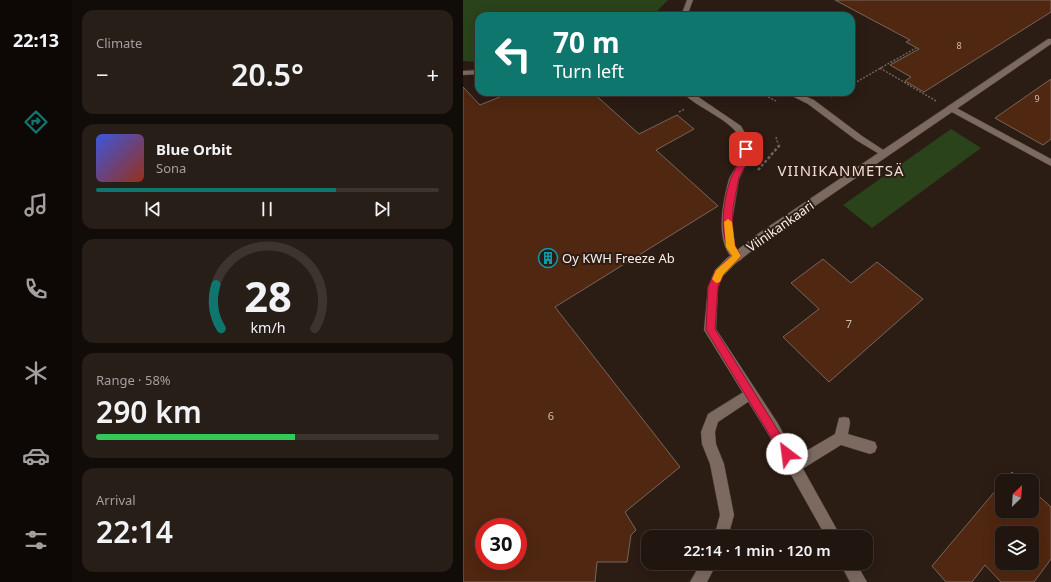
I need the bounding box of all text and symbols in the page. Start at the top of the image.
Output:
text: 70 m [553,23,620,61]
text: 22:13 [13,28,59,52]
icon: left [487,28,539,80]
text: Climate [96,34,142,52]
house number: 8 [956,39,962,52]
text: 20.5° [231,54,304,95]
text: − [96,59,109,89]
text: + [426,59,439,89]
text: Turn left [553,59,624,83]
house number: 9 [1034,92,1040,105]
icon: directions [22,108,50,136]
pin [729,132,763,166]
icon: arrive [735,138,757,160]
text: Blue Orbit [156,139,232,159]
text: Sona [156,159,186,177]
district label: VIINIKANMETSÄ [777,160,905,180]
icon: music [22,191,50,219]
street label: Viinikankaari [743,196,817,256]
icon: previous [142,198,164,220]
icon: pause [256,198,278,220]
icon: next [371,198,393,220]
building icon: Oy KWH Freeze Ab [537,247,559,269]
place label: Oy KWH Freeze Ab [562,249,675,267]
text: 28 [244,268,291,324]
icon: phone [22,275,50,303]
house number: 7 [846,316,852,331]
text: km/h [250,318,285,337]
icon: climate [22,359,50,387]
text: Range · 58% [96,371,171,389]
text: 290 km [96,391,202,432]
house number: 6 [548,408,554,423]
position arrow [766,433,808,475]
icon: car [22,442,50,470]
north arrow [995,474,1039,518]
map controls [995,474,1039,570]
text: Arrival [96,491,136,509]
text: 22:14 [96,511,173,552]
speed limit sign: 30 [475,518,527,570]
icon: filters [22,526,50,554]
button: layers [995,526,1039,570]
text: 22:14 · 1 min · 120 m [683,540,831,560]

